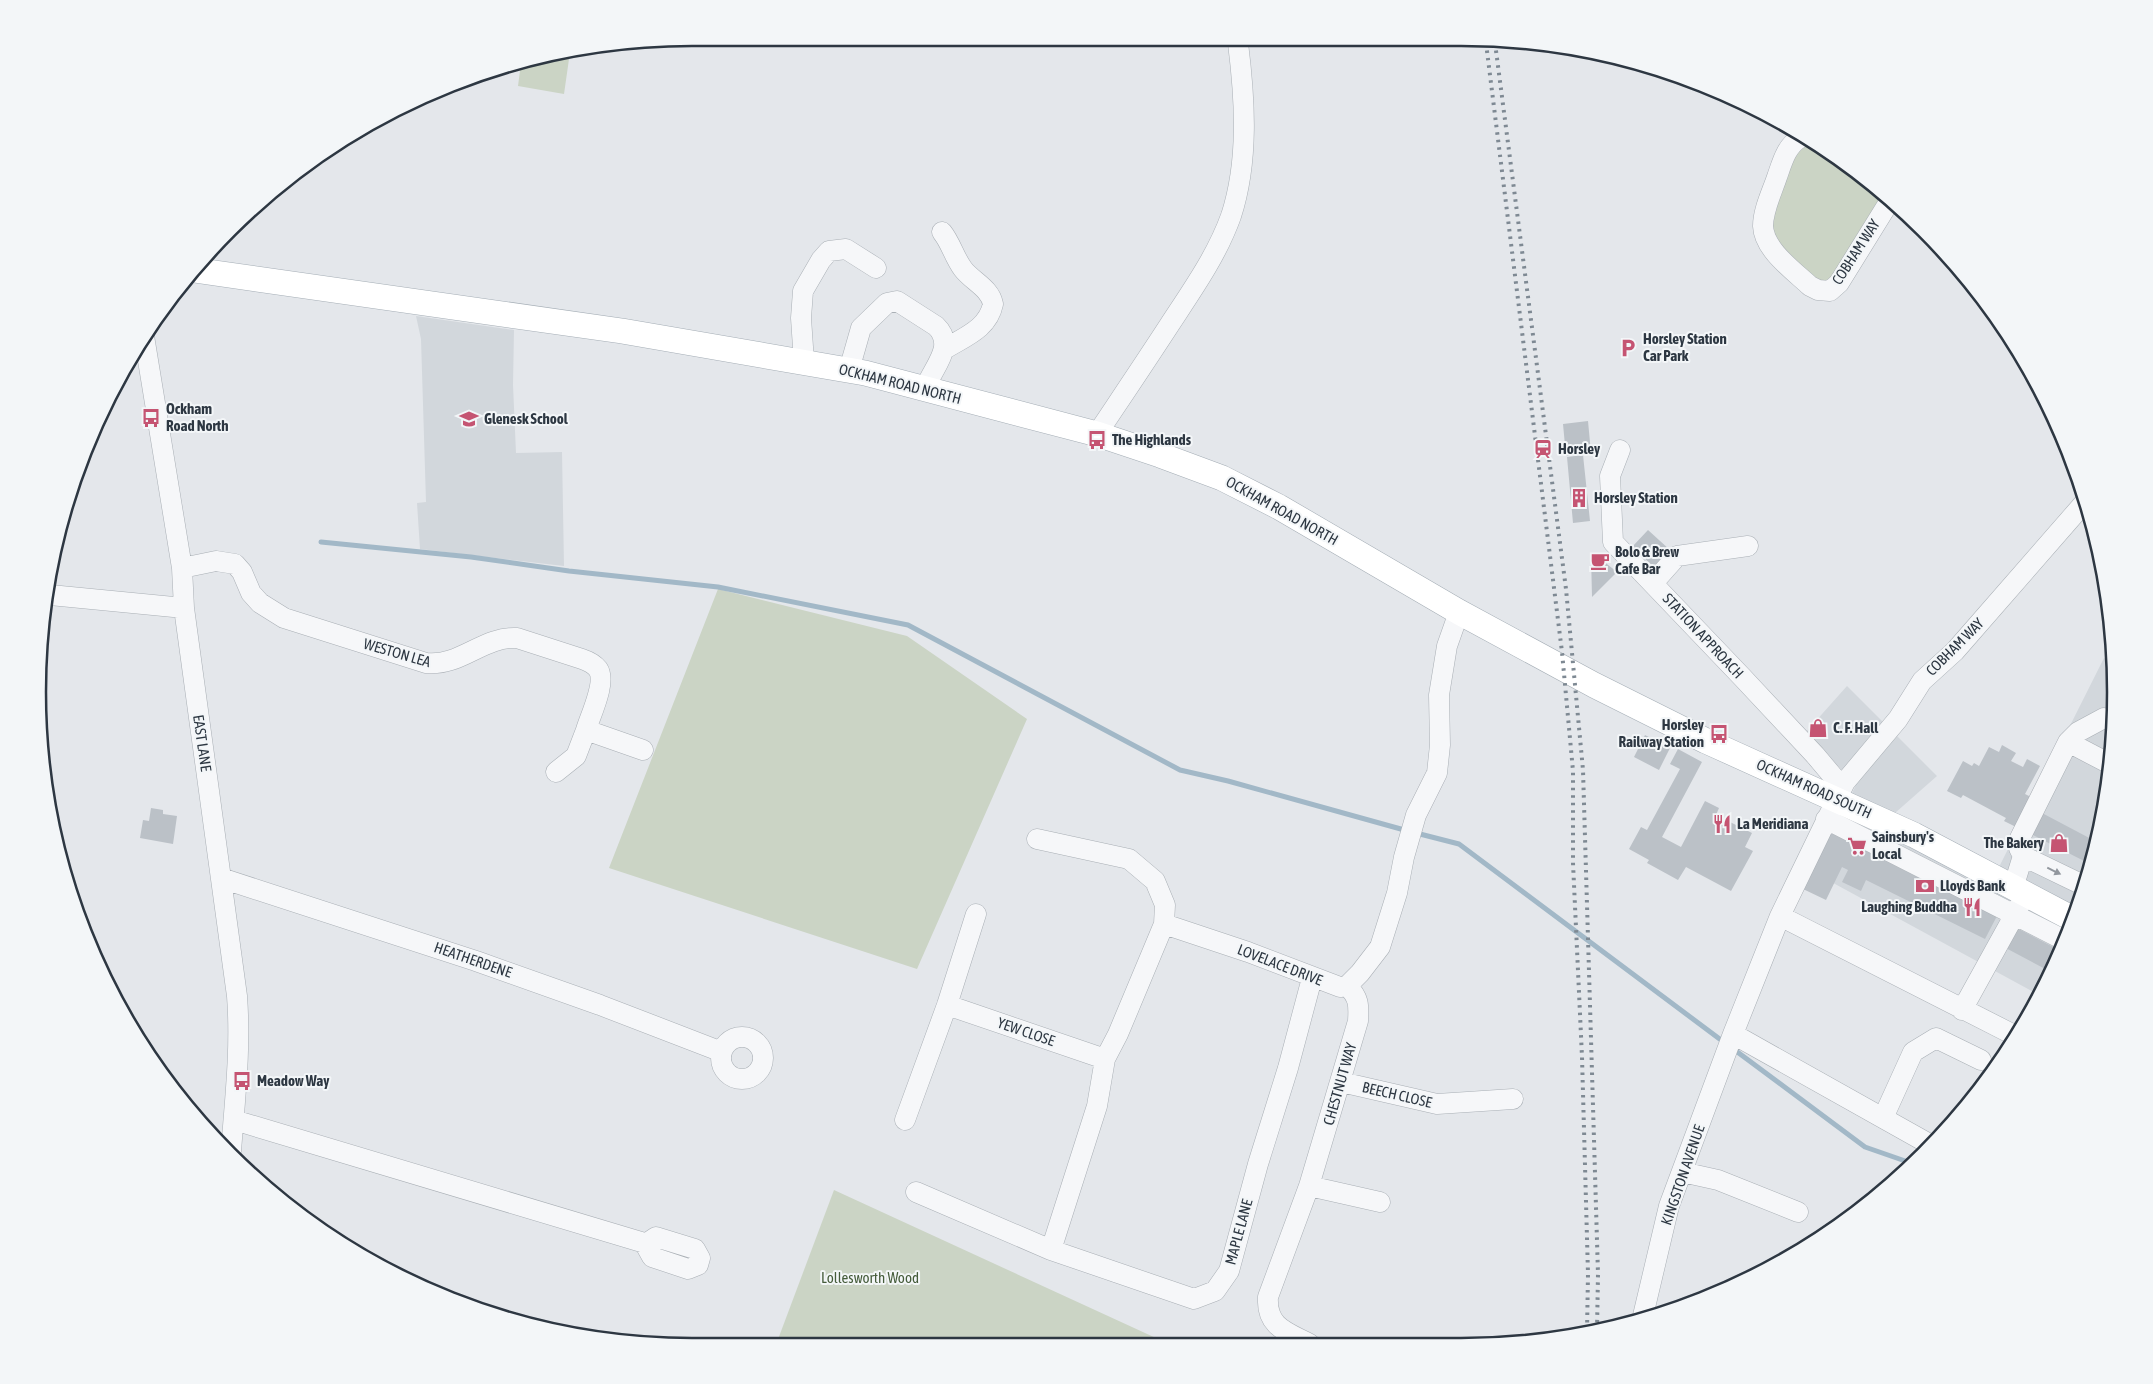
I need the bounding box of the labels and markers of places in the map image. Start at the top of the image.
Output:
place label: Horsley Station Car Park [1643,330,1727,364]
parking icon: Horsley Station Car Park [1617,337,1639,359]
place label: Ockham Road North [166,400,228,434]
bus stop icon: Ockham Road North [140,407,162,429]
school or university icon: Glenesk School [458,408,480,430]
place label: Glenesk School [484,410,569,427]
bus stop icon: The Highlands [1086,429,1108,451]
place label: The Highlands [1112,431,1192,448]
station icon: Horsley [1532,438,1554,460]
place label: Horsley [1558,440,1601,457]
building icon: Horsley Station [1568,487,1590,509]
place label: Horsley Station [1594,489,1678,506]
place label: Bolo & Brew Cafe Bar [1615,543,1679,577]
cafe icon: Bolo & Brew Cafe Bar [1589,550,1611,572]
place label: Horsley Railway Station [1619,716,1705,750]
shop icon: C. F. Hall [1807,717,1829,739]
place label: C. F. Hall [1833,719,1879,736]
bus stop icon: Horsley Railway Station [1708,723,1730,745]
restaurant icon: La Meridiana [1711,813,1733,835]
place label: La Meridiana [1737,815,1808,832]
place label: Sainsbury's Local [1872,828,1935,862]
shop icon: The Bakery [2048,832,2070,854]
place label: The Bakery [1984,834,2045,851]
supermarket icon: Sainsbury's Local [1846,835,1868,857]
bank icon: Lloyds Bank [1914,875,1936,897]
place label: Lloyds Bank [1940,877,2005,894]
restaurant icon: Laughing Buddha [1961,896,1983,918]
place label: Laughing Buddha [1861,898,1957,915]
bus stop icon: Meadow Way [231,1070,253,1092]
place label: Meadow Way [257,1072,330,1089]

